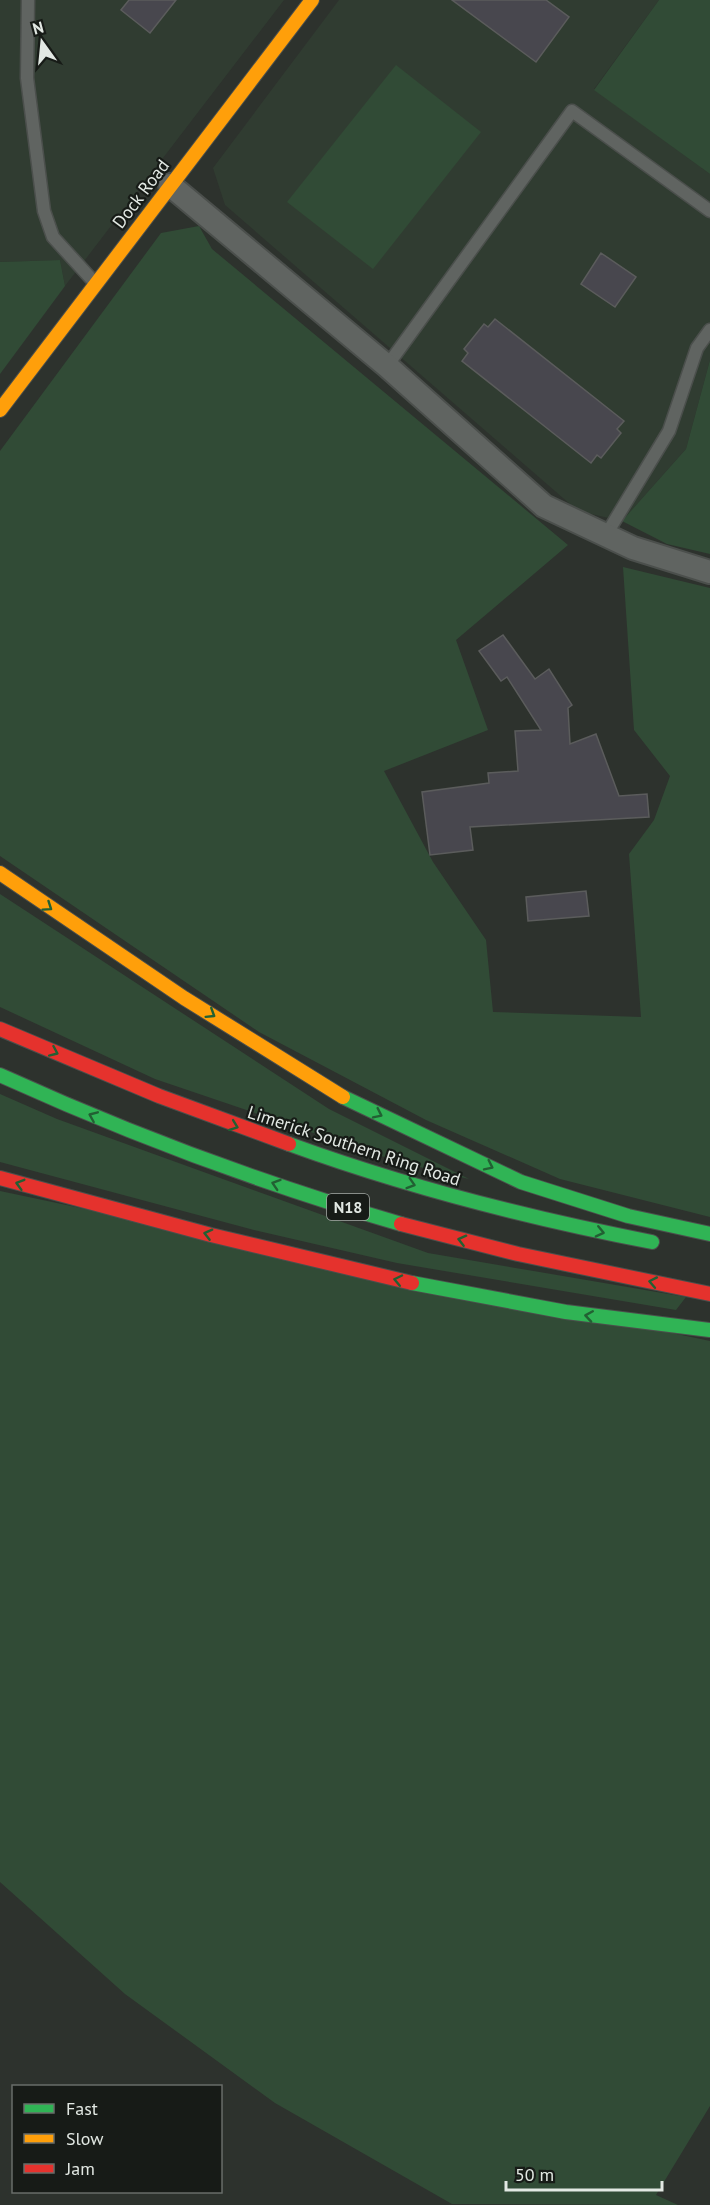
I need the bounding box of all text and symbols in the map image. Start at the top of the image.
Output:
north arrow [12,12,72,72]
text: N [30,16,46,39]
street label: Dock Road [107,155,174,233]
one-way arrow [41,900,52,911]
one-way arrow [204,1007,215,1018]
one-way arrow [47,1045,58,1057]
street label: Limerick Southern Ring Road [245,1100,464,1191]
one-way arrow [372,1106,383,1118]
one-way arrow [88,1111,99,1123]
one-way arrow [228,1119,239,1131]
one-way arrow [482,1159,493,1171]
one-way arrow [405,1177,416,1189]
one-way arrow [15,1179,26,1191]
one-way arrow [271,1179,282,1191]
road number: N18 [327,1194,369,1220]
one-way arrow [595,1225,605,1238]
one-way arrow [203,1229,213,1242]
one-way arrow [458,1234,468,1247]
one-way arrow [393,1274,403,1287]
one-way arrow [648,1276,658,1289]
one-way arrow [585,1310,594,1322]
legend [12,2085,222,2193]
text: Fast [66,2097,98,2120]
text: Slow [66,2127,104,2150]
scale bar [506,2154,662,2192]
text: Jam [65,2157,95,2180]
text: 50 m [515,2163,554,2186]

